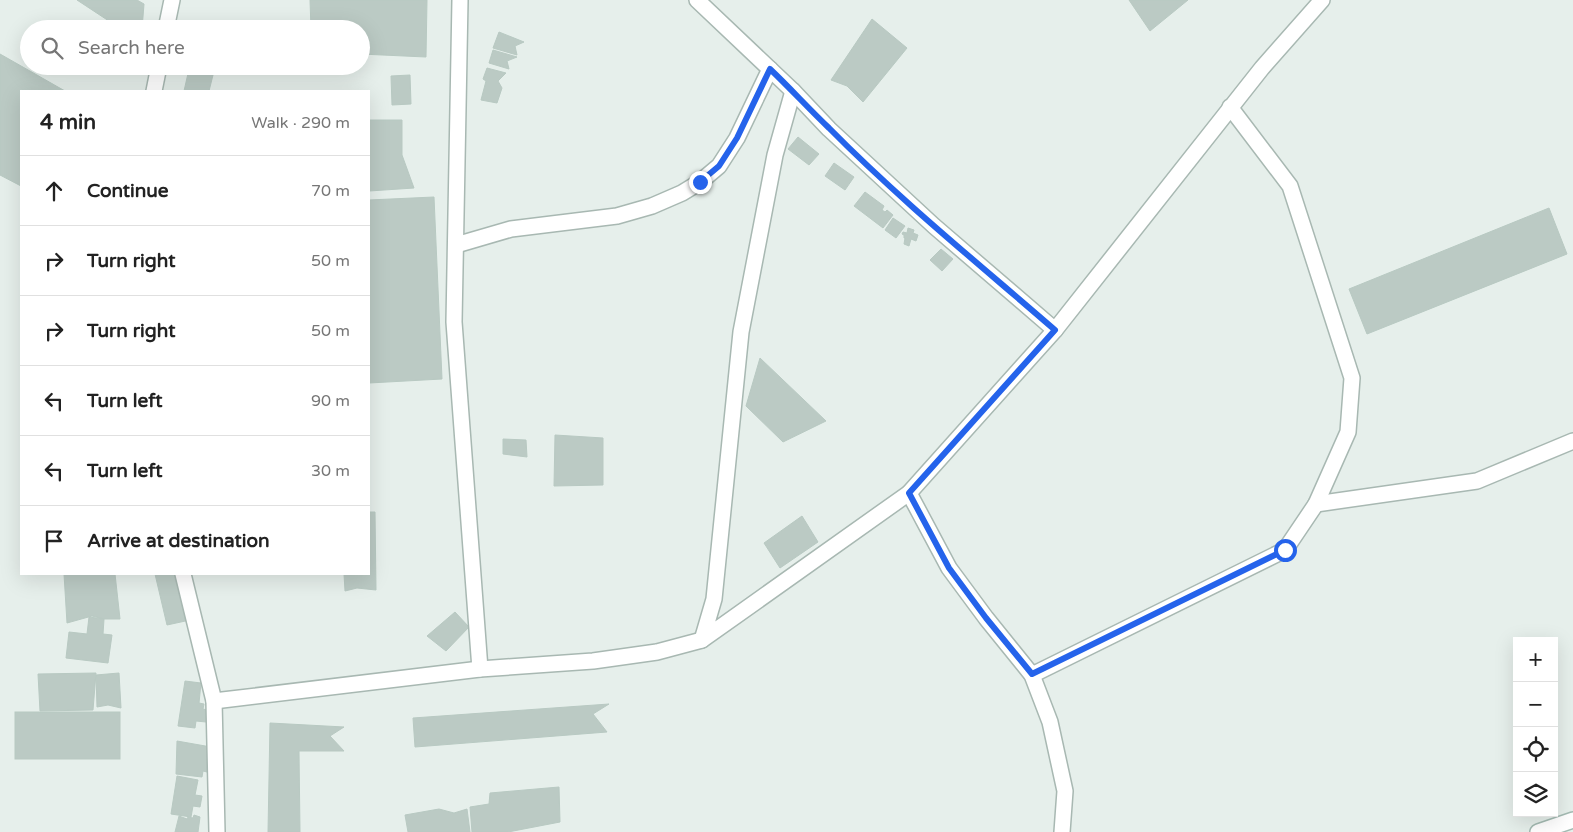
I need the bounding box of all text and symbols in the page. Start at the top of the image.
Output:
search box [20,20,370,75]
icon: search [38,34,66,62]
text: Search here [78,37,185,59]
text: 4 min [40,110,96,135]
text: Walk · 290 m [251,113,350,133]
route end [689,171,712,194]
icon: ahead [40,177,68,205]
text: Continue [87,180,169,202]
text: 70 m [311,181,350,201]
icon: right [40,247,68,275]
text: Turn right [87,250,175,272]
text: 50 m [311,251,350,271]
icon: right [40,317,68,345]
text: Turn right [87,320,175,342]
text: 50 m [311,321,350,341]
icon: left [40,387,68,415]
text: Turn left [87,390,163,412]
text: 90 m [311,391,350,411]
icon: left [40,457,68,485]
text: Turn left [87,460,163,482]
text: 30 m [311,461,350,481]
icon: arrive [40,527,68,555]
text: Arrive at destination [87,530,270,552]
route start [1274,539,1297,562]
map controls [1513,637,1558,817]
button: + [1513,637,1558,682]
button: − [1513,682,1558,727]
button: locate [1513,727,1558,772]
button: layers [1513,772,1558,817]

